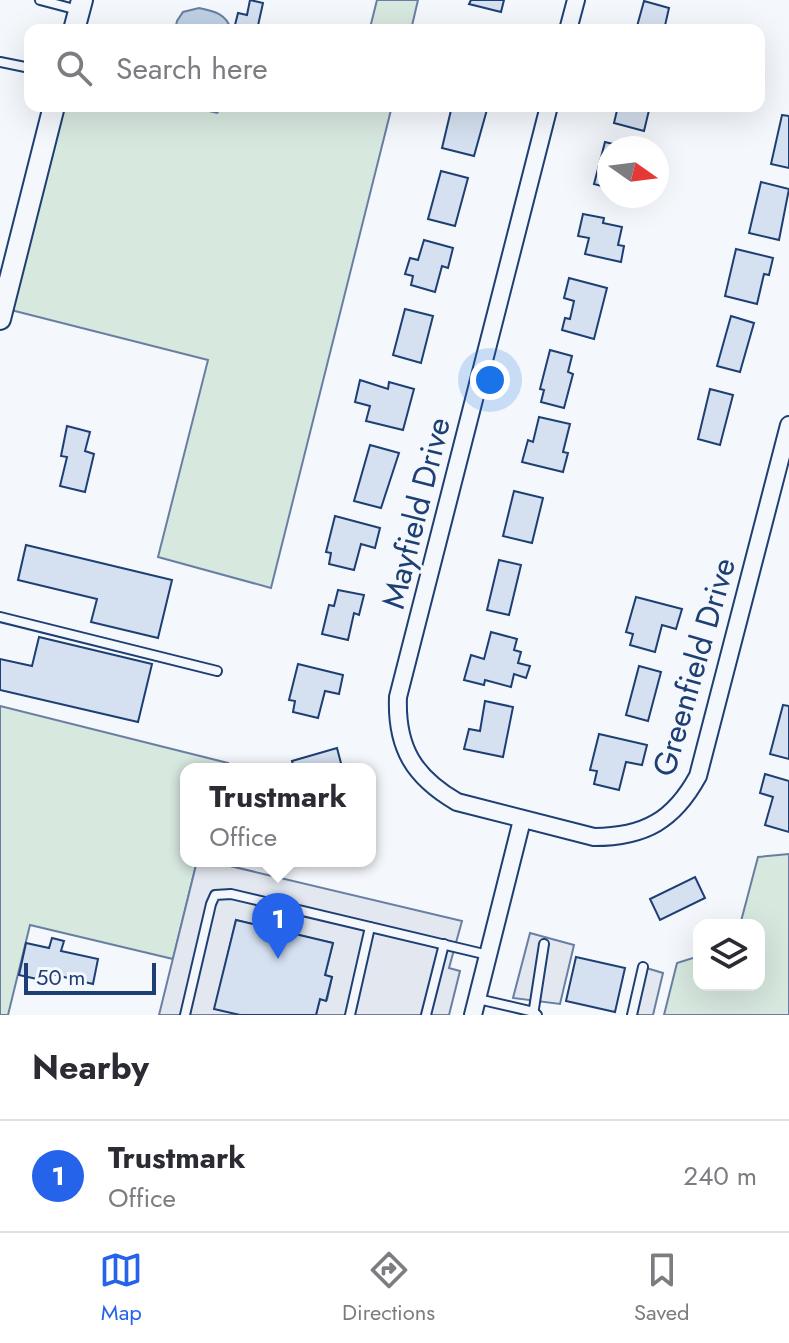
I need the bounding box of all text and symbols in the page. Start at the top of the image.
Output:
search box [24,24,765,112]
icon: search [52,46,96,90]
text: Search here [116,47,268,90]
north arrow [597,136,669,208]
your location [470,360,510,400]
street label: Mayfield Drive [370,413,462,613]
street label: Greenfield Drive [641,552,747,782]
popup [180,763,376,867]
text: Trustmark [209,775,347,818]
text: Office [209,818,277,856]
pin: 1 [252,893,304,959]
map controls [693,919,765,991]
button: layers [693,919,765,991]
scale bar [24,959,156,995]
text: 50 m [36,961,85,993]
text: Nearby [32,1043,149,1092]
text: Trustmark [108,1136,246,1179]
text: 1 [51,1157,65,1195]
text: 240 m [683,1157,757,1195]
text: Office [108,1179,176,1217]
tab: Map [99,1248,143,1328]
tab: Directions [342,1248,435,1328]
tab: Saved [634,1248,690,1328]

